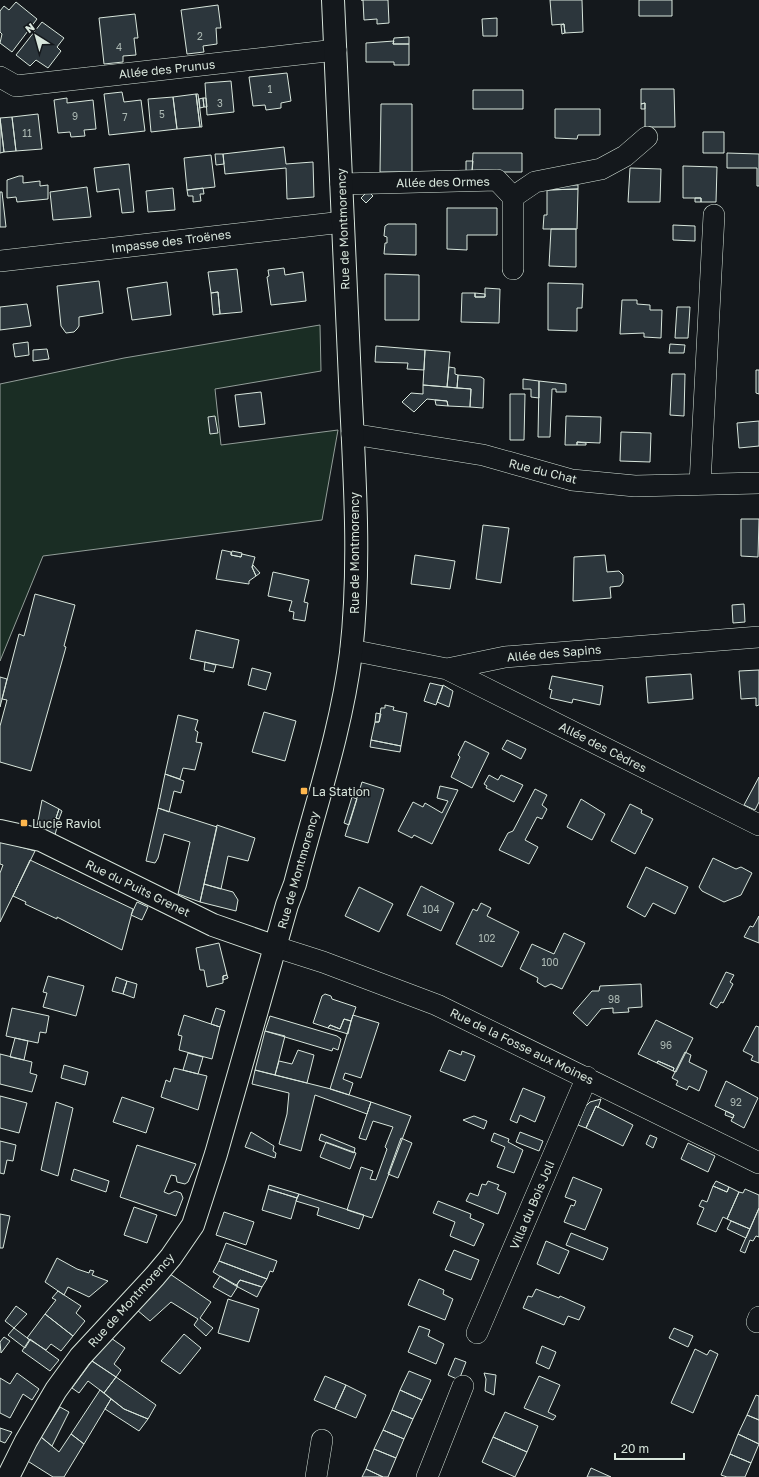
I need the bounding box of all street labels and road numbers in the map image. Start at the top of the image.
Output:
street label: Allée des Prunus [118,56,216,82]
street label: Rue de Montmorency [333,168,353,290]
street label: Allée des Ormes [396,174,490,190]
street label: Impasse des Troënes [110,226,232,256]
street label: Rue du Chat [507,455,579,487]
street label: Rue de Montmorency [347,492,362,614]
street label: Allée des Sapins [506,641,602,665]
street label: Allée des Cèdres [557,718,649,776]
street label: Rue de Montmorency [274,809,322,931]
street label: Rue du Puits Grenet [83,856,193,920]
street label: Rue de la Fosse aux Moines [448,1005,596,1087]
street label: Villa du Bois Joli [507,1158,557,1252]
street label: Rue de Montmorency [85,1250,178,1350]

